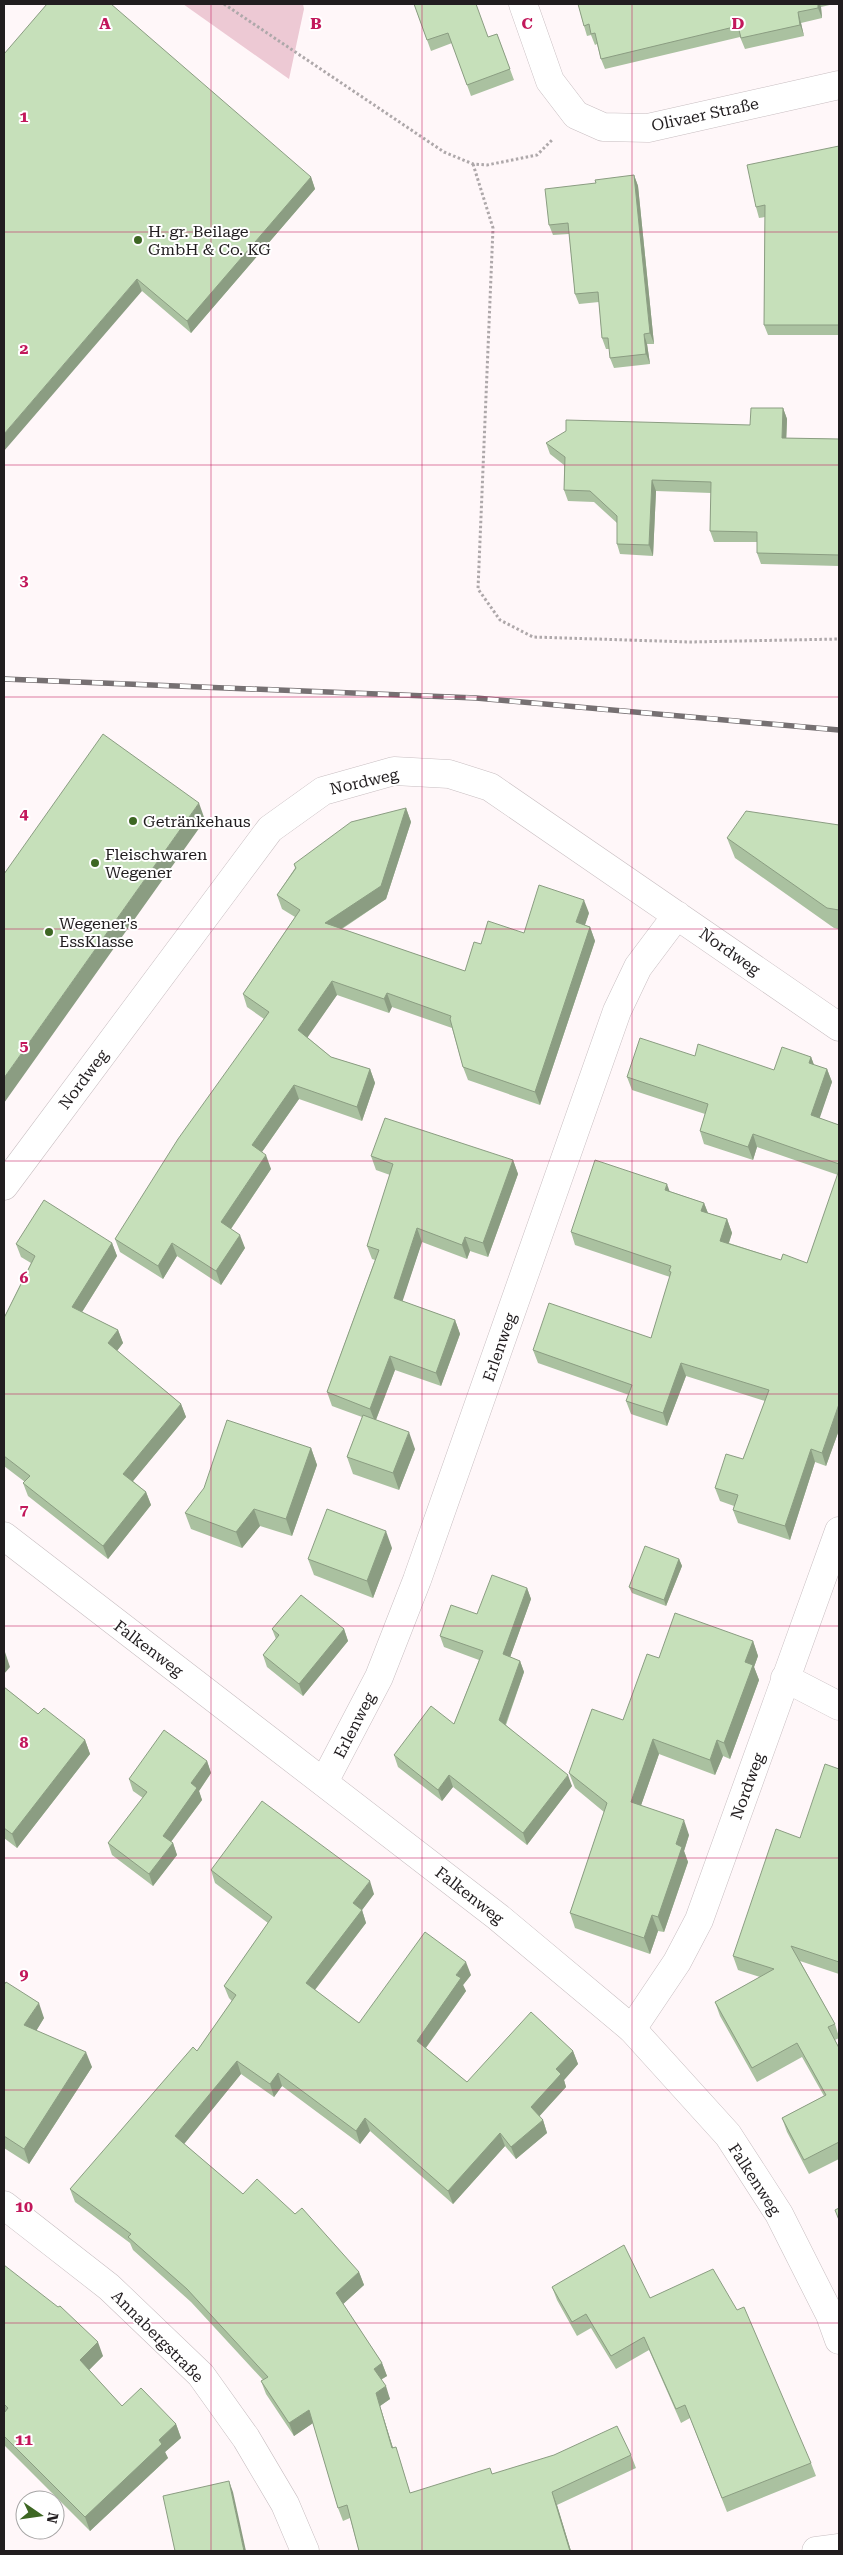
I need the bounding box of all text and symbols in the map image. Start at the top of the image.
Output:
text: A [99,14,111,33]
text: B [310,14,322,33]
text: C [521,14,533,33]
text: D [732,14,745,33]
street label: Olivaer Straße [650,94,761,135]
text: 1 [20,107,29,126]
place label: H. gr. Beilage GmbH & Co. KG [148,222,271,259]
marker: H. gr. Beilage GmbH & Co. KG [132,234,144,246]
text: 2 [20,339,29,358]
text: 3 [20,571,29,590]
street label: Nordweg [328,764,401,799]
text: 4 [20,804,29,823]
place label: Getränkehaus [143,812,251,831]
marker: Getränkehaus [127,815,139,827]
place label: Fleischwaren Wegener [105,845,207,882]
marker: Fleischwaren Wegener [89,857,101,869]
place label: Wegener's EssKlasse [59,914,138,951]
street label: Nordweg [696,924,765,980]
marker: Wegener's EssKlasse [43,926,55,938]
text: 5 [20,1036,29,1055]
street label: Nordweg [55,1045,113,1113]
text: 6 [20,1268,29,1287]
street label: Erlenweg [479,1309,520,1384]
text: 7 [20,1500,29,1519]
street label: Falkenweg [110,1616,188,1681]
street label: Erlenweg [330,1688,380,1761]
text: 8 [20,1733,29,1752]
street label: Nordweg [727,1749,769,1822]
street label: Falkenweg [432,1863,508,1929]
text: 9 [20,1965,29,1984]
street label: Falkenweg [724,2140,785,2219]
text: 10 [15,2197,33,2216]
street label: Annabergstraße [108,2286,208,2386]
text: 11 [15,2430,33,2449]
north arrow [15,2490,65,2540]
text: N [44,2511,62,2525]

